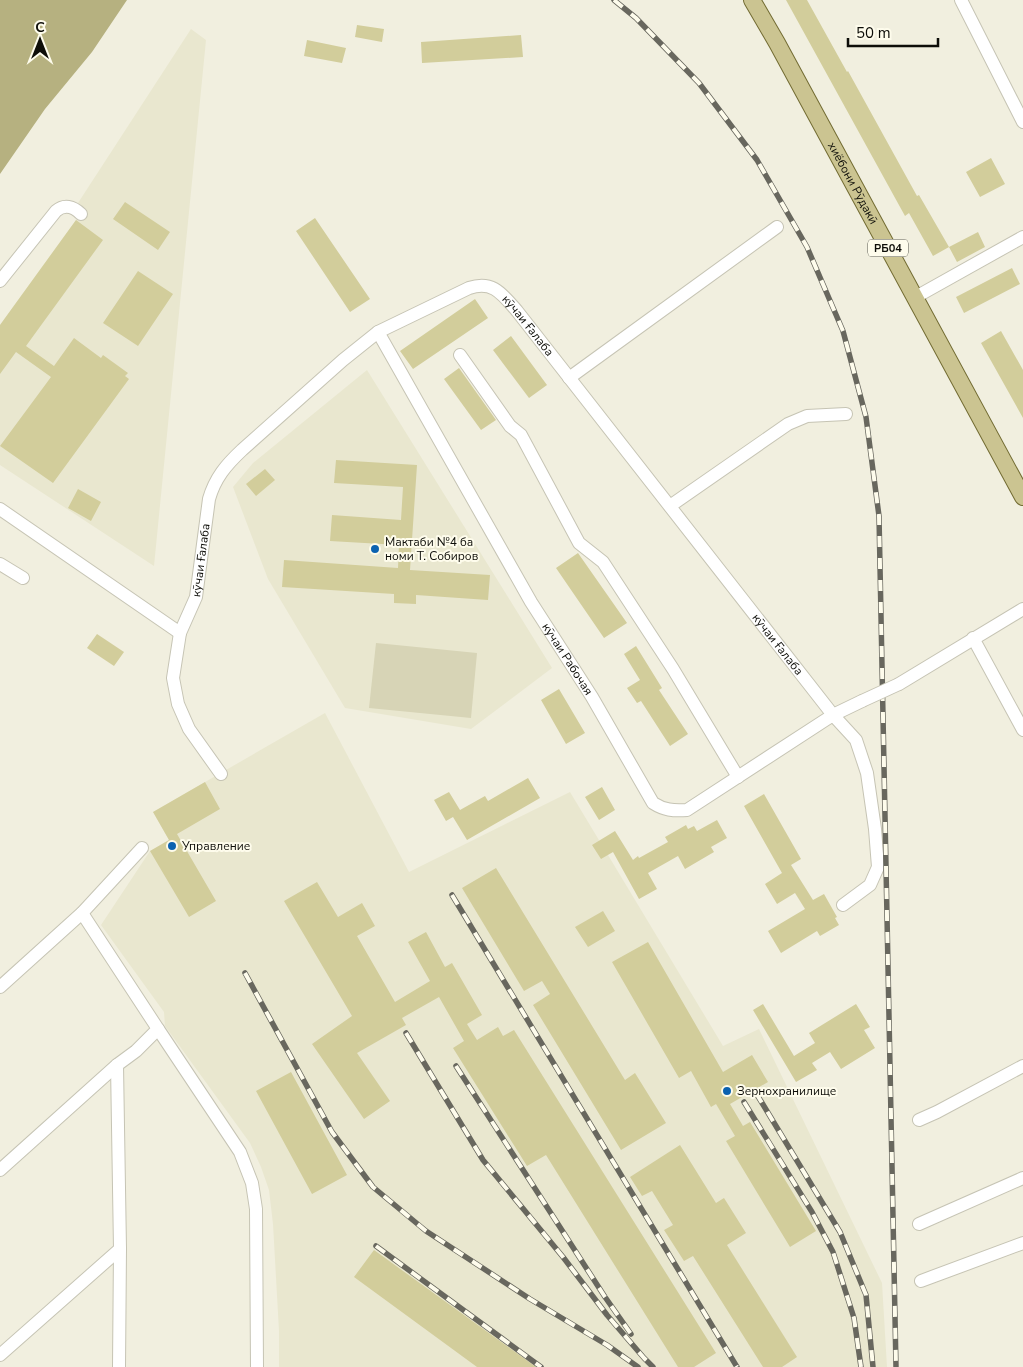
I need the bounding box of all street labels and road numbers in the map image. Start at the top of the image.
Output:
street label: хиёбони Рӯдакӣ [824,139,882,227]
road number: РБ04 [868,240,908,256]
street label: кӯчаи Ғалаба [499,291,557,360]
street label: кӯчаи Ғалаба [188,522,214,598]
street label: кӯчаи Ғалаба [749,610,807,679]
street label: кӯчаи Рабочая [538,620,597,698]

